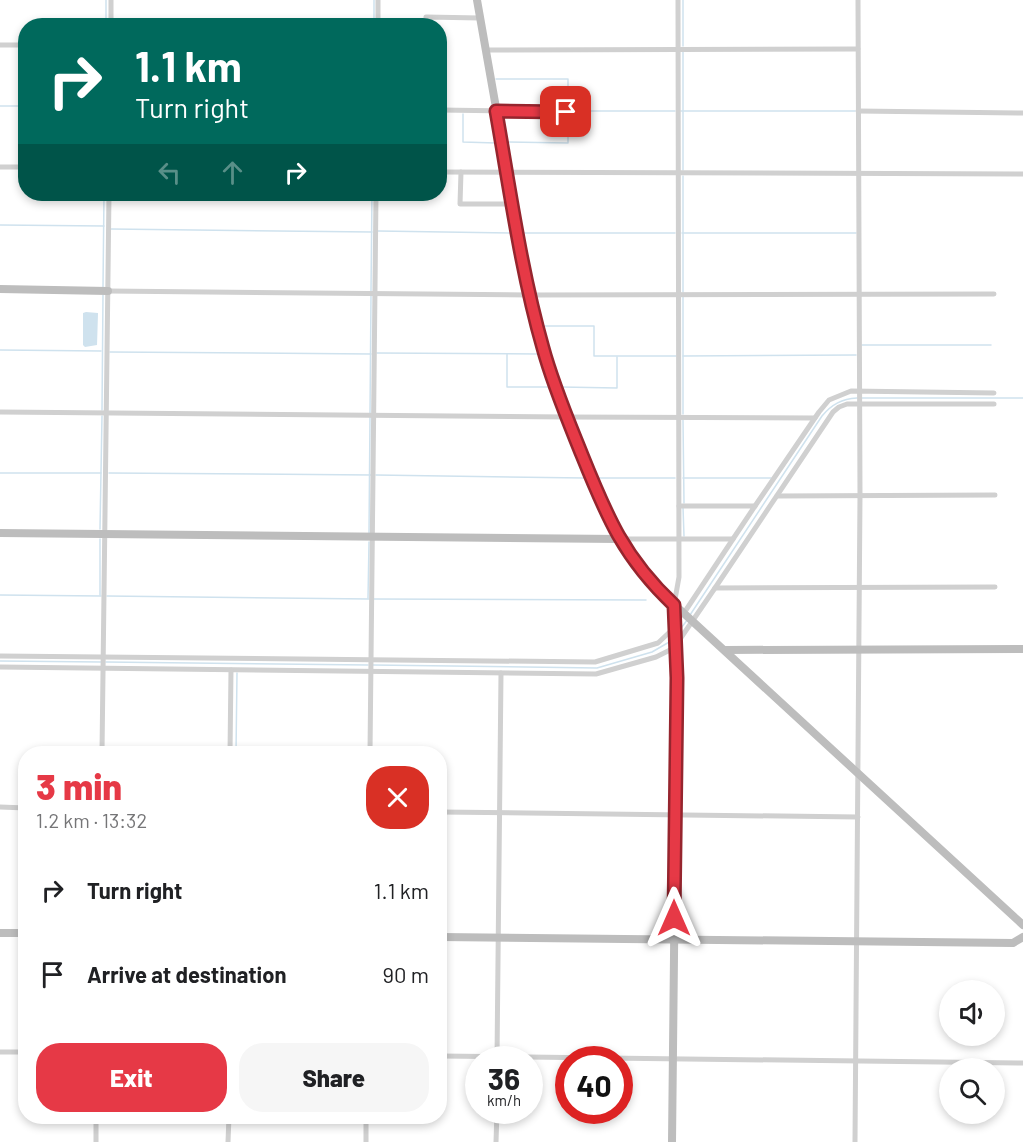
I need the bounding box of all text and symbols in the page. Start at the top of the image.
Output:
text: 1.1 km [135,40,242,90]
icon: right [36,42,114,120]
pin [540,86,591,137]
text: Turn right [135,91,249,123]
icon: arrive [549,95,582,128]
icon: left [153,156,186,189]
icon: ahead [216,156,249,189]
icon: right [279,156,312,189]
text: 3 min [36,764,122,807]
button: close [366,766,429,829]
text: 1.2 km · 13:32 [36,808,147,832]
icon: right [36,874,69,907]
text: Turn right [87,877,182,903]
text: 1.1 km [374,877,429,903]
position arrow [642,886,706,950]
icon: arrive [36,958,69,991]
text: Arrive at destination [87,961,286,987]
text: 90 m [383,961,429,987]
map controls [939,980,1005,1124]
button: sound [939,980,1005,1046]
button: Exit [36,1043,227,1112]
button: Share [239,1043,429,1112]
speed limit sign: 40 [555,1046,633,1124]
button: search [939,1058,1005,1124]
text: 36 [488,1060,520,1096]
text: km/h [487,1091,521,1109]

